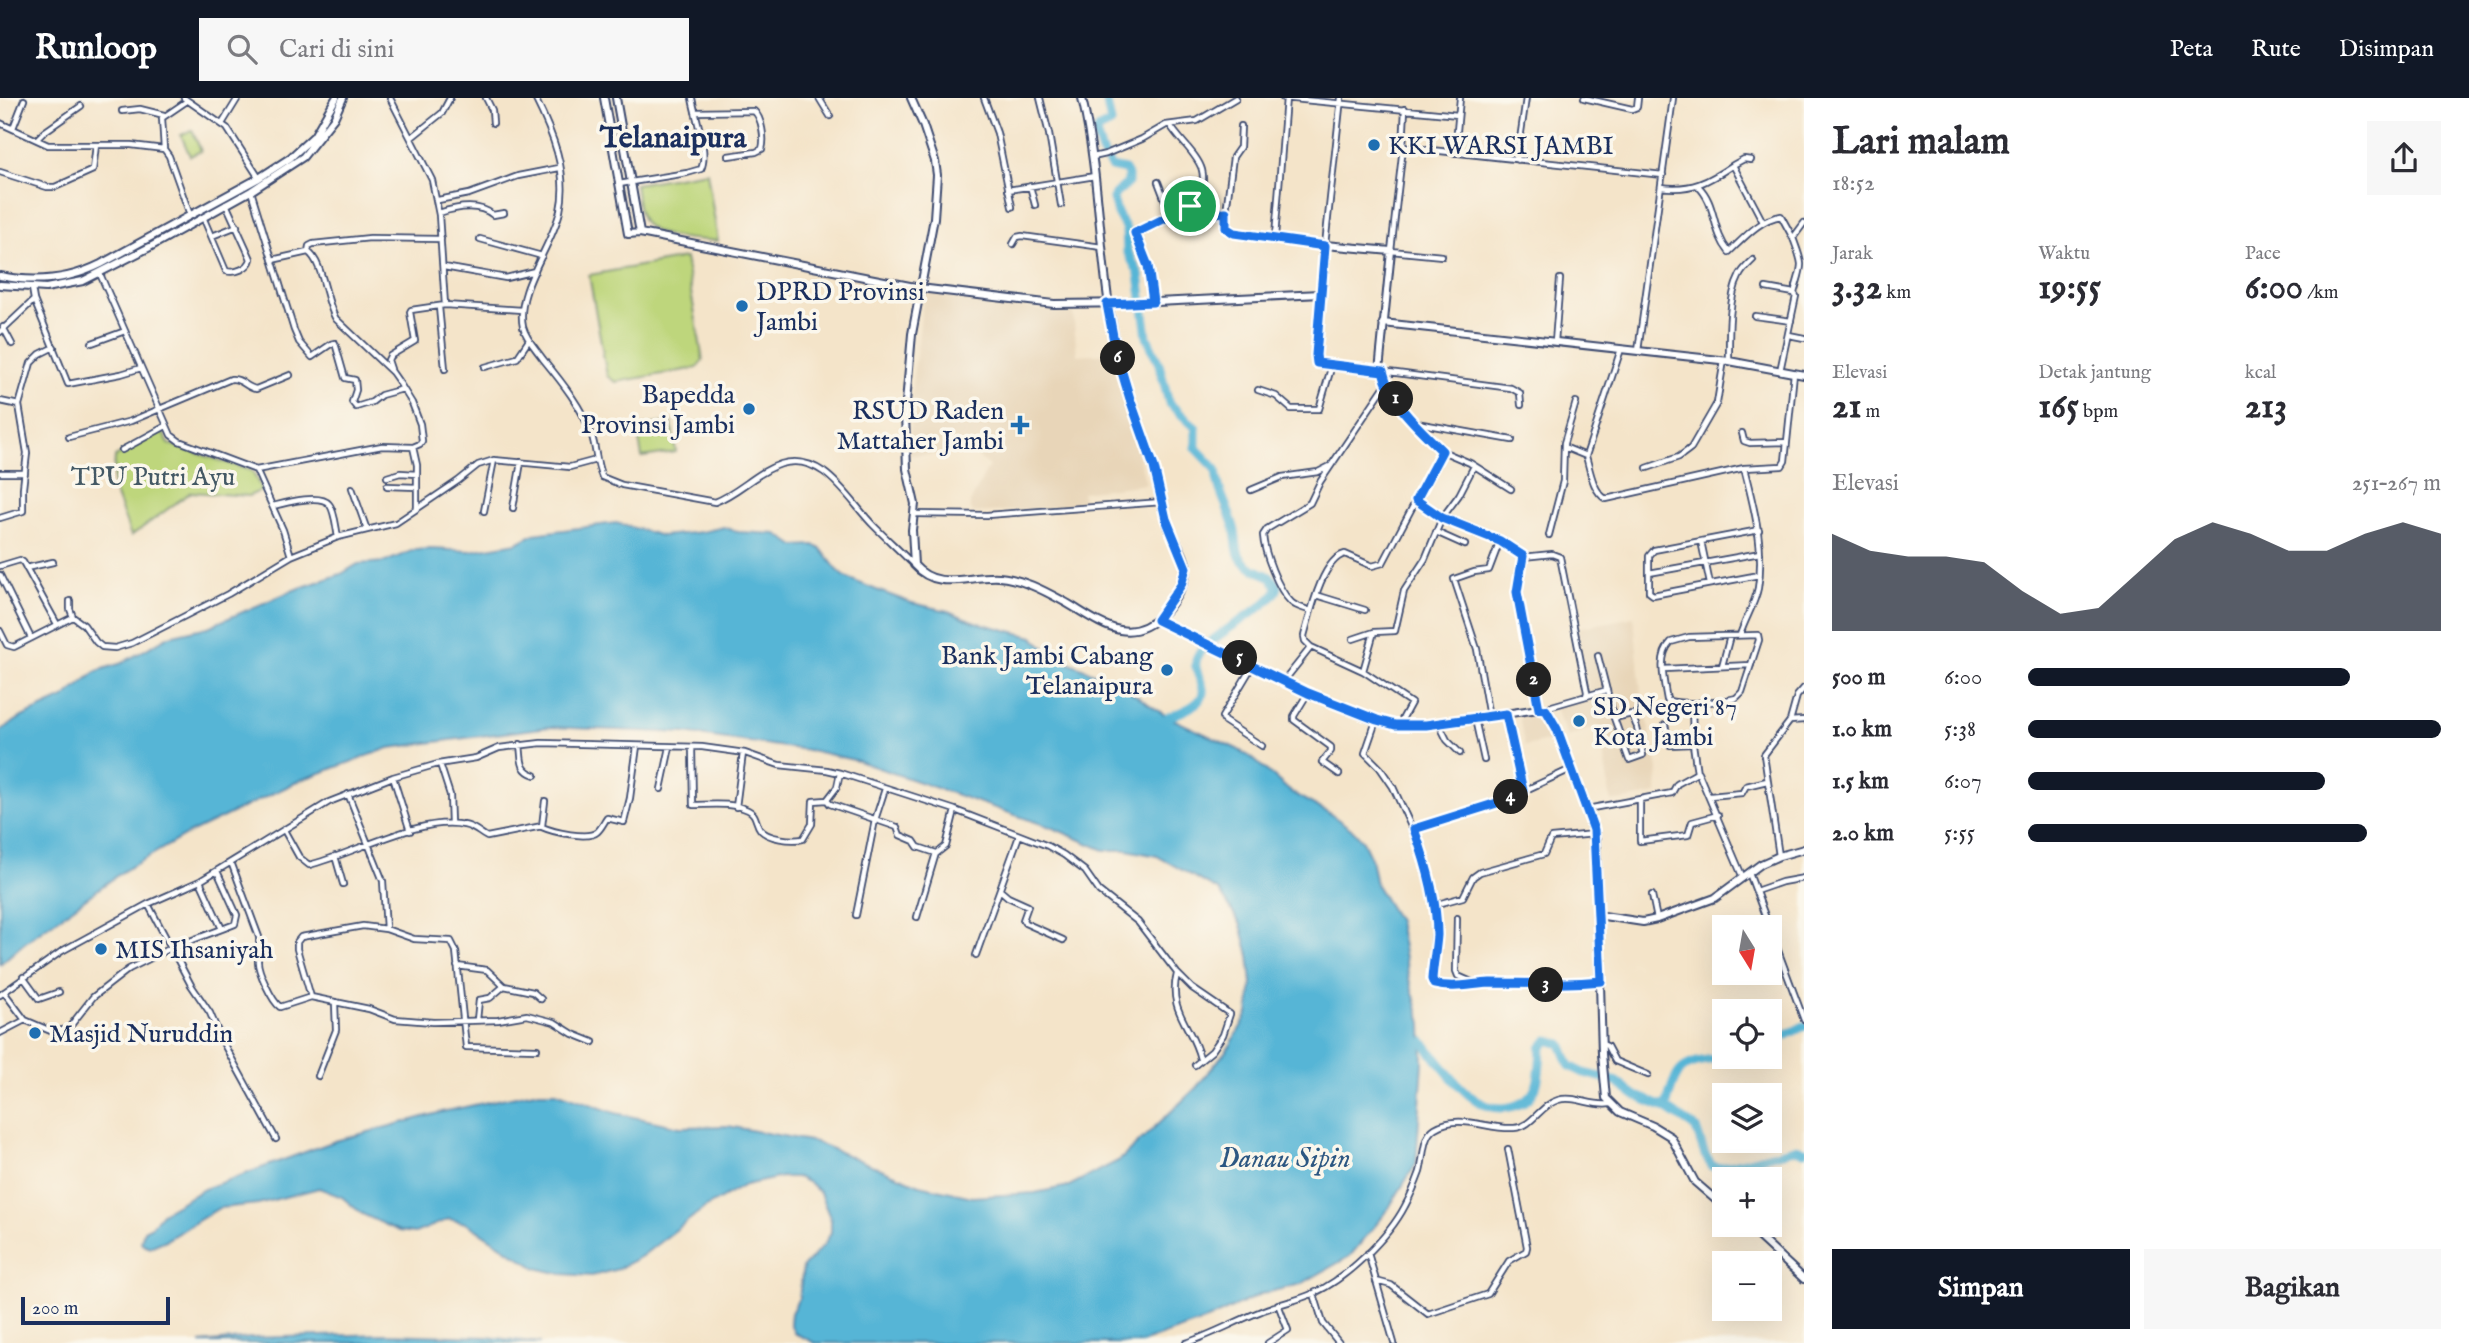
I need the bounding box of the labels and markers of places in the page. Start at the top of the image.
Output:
place label: KKI WARSI JAMBI [1388,130,1614,163]
marker: KKI WARSI JAMBI [1366,137,1382,153]
pin [1160,176,1220,236]
place label: DPRD Provinsi Jambi [753,276,925,339]
marker: DPRD Provinsi Jambi [734,298,750,314]
pin: 6 [1100,341,1136,376]
place label: Bapedda Provinsi Jambi [581,379,736,442]
pin: 1 [1378,382,1414,416]
place label: RSUD Raden Mattaher Jambi [836,395,1004,458]
marker: Bapedda Provinsi Jambi [741,401,757,417]
marker: RSUD Raden Mattaher Jambi [1010,415,1030,435]
place label: Bank Jambi Cabang Telanaipura [941,640,1154,703]
pin: 5 [1222,640,1258,676]
marker: Bank Jambi Cabang Telanaipura [1159,662,1175,678]
pin: 2 [1516,662,1552,698]
place label: SD Negeri 87 Kota Jambi [1593,691,1737,754]
marker: SD Negeri 87 Kota Jambi [1571,713,1587,729]
pin: 4 [1494,780,1528,814]
place label: MIS Ihsaniyah [115,934,274,967]
marker: MIS Ihsaniyah [93,941,109,957]
pin: 3 [1528,968,1564,1002]
place label: Masjid Nuruddin [49,1018,233,1051]
marker: Masjid Nuruddin [27,1025,43,1041]

